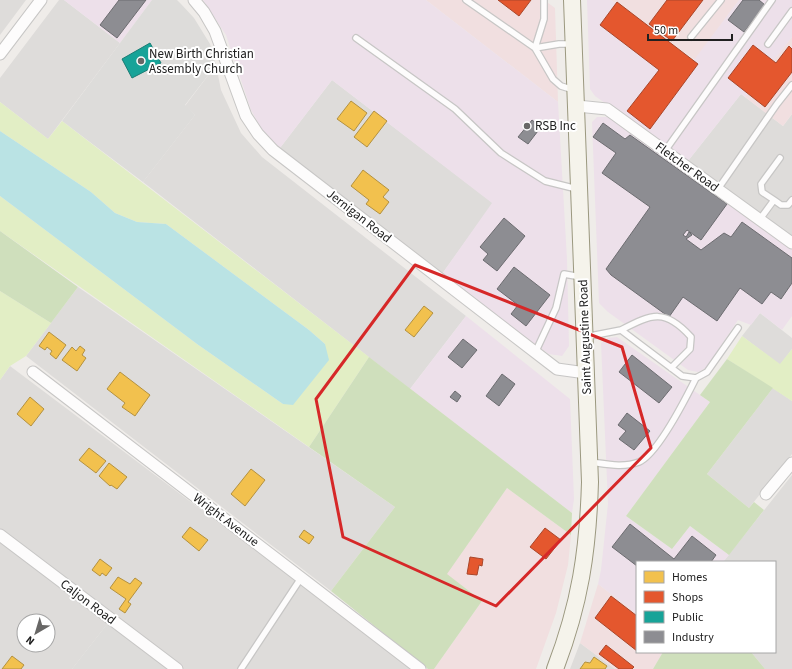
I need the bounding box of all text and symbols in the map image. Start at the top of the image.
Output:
scale bar [648,16,732,42]
text: 50 m [654,22,678,39]
place label: New Birth Christian Assembly Church [149,45,254,78]
marker: New Birth Christian Assembly Church [136,56,146,66]
place label: RSB Inc [535,117,576,135]
marker: RSB Inc [522,121,532,131]
street label: Fletcher Road [651,138,723,196]
street label: Jernigan Road [323,185,395,247]
street label: Saint Augustine Road [574,279,596,395]
street label: Wright Avenue [189,489,263,551]
legend [636,561,776,653]
text: Homes [672,569,707,586]
street label: Caljon Road [57,575,119,629]
text: Shops [672,589,703,606]
text: Public [672,609,704,626]
north arrow [16,613,56,653]
text: Industry [672,629,714,646]
text: N [23,632,38,649]

